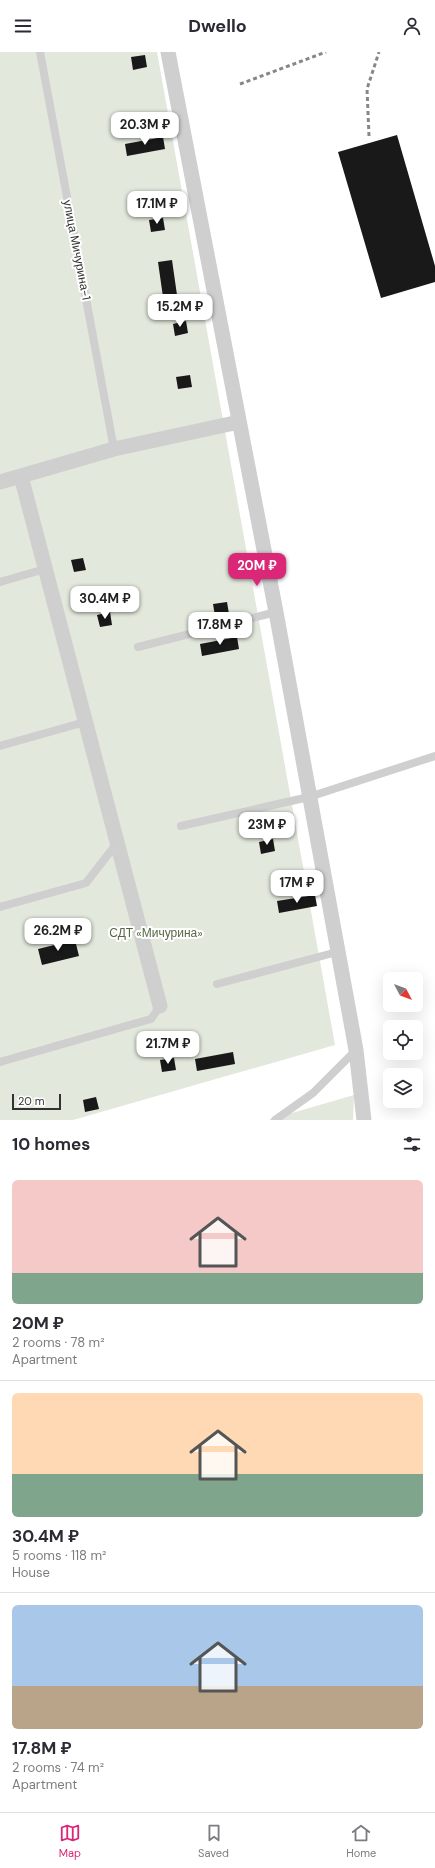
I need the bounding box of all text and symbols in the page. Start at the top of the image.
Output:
text: Dwello [188,14,247,38]
icon: menu [12,15,34,37]
icon: person [401,15,423,37]
pin: 20.3M ₽ [108,112,182,146]
text: 20.3M ₽ [120,116,170,133]
pin: 17.1M ₽ [120,191,194,225]
text: 17.1M ₽ [136,195,178,212]
street label: улица Мичурина-1 [59,198,95,302]
pin: 15.2M ₽ [143,294,217,328]
text: 15.2M ₽ [157,298,203,315]
pin: 20M ₽ [229,553,285,587]
text: 20M ₽ [237,557,277,574]
pin: 30.4M ₽ [68,586,142,620]
text: 30.4M ₽ [79,590,131,607]
pin: 17.8M ₽ [183,612,257,646]
text: 17.8M ₽ [197,616,243,633]
pin: 23M ₽ [239,812,295,846]
text: 23M ₽ [248,816,286,833]
pin: 17M ₽ [269,870,325,904]
text: 17M ₽ [280,874,314,891]
pin: 26.2M ₽ [21,918,95,952]
text: 26.2M ₽ [33,922,83,939]
park label: СДТ «Мичурина» [109,925,203,941]
north arrow [383,972,423,1012]
map controls [383,972,423,1108]
button: locate [383,1020,423,1060]
pin: 21.7M ₽ [131,1031,205,1065]
text: 21.7M ₽ [145,1035,191,1052]
button: layers [383,1068,423,1108]
scale bar [12,1092,61,1111]
text: 20 m [18,1094,44,1108]
text: 10 homes [12,1133,90,1155]
icon: filters [401,1133,423,1155]
icon: home [182,1206,254,1278]
text: 20M ₽ [12,1312,64,1334]
text: 2 rooms · 78 m² [12,1334,104,1351]
text: Apartment [12,1351,77,1368]
icon: home [182,1419,254,1491]
text: 30.4M ₽ [12,1525,79,1547]
text: 5 rooms · 118 m² [12,1547,106,1564]
text: House [12,1564,50,1581]
icon: home [182,1631,254,1703]
text: 17.8M ₽ [12,1737,72,1759]
text: 2 rooms · 74 m² [12,1759,104,1776]
text: Apartment [12,1776,77,1793]
tab: Map [59,1822,81,1860]
tab: Saved [198,1822,229,1860]
tab: Home [346,1822,376,1860]

